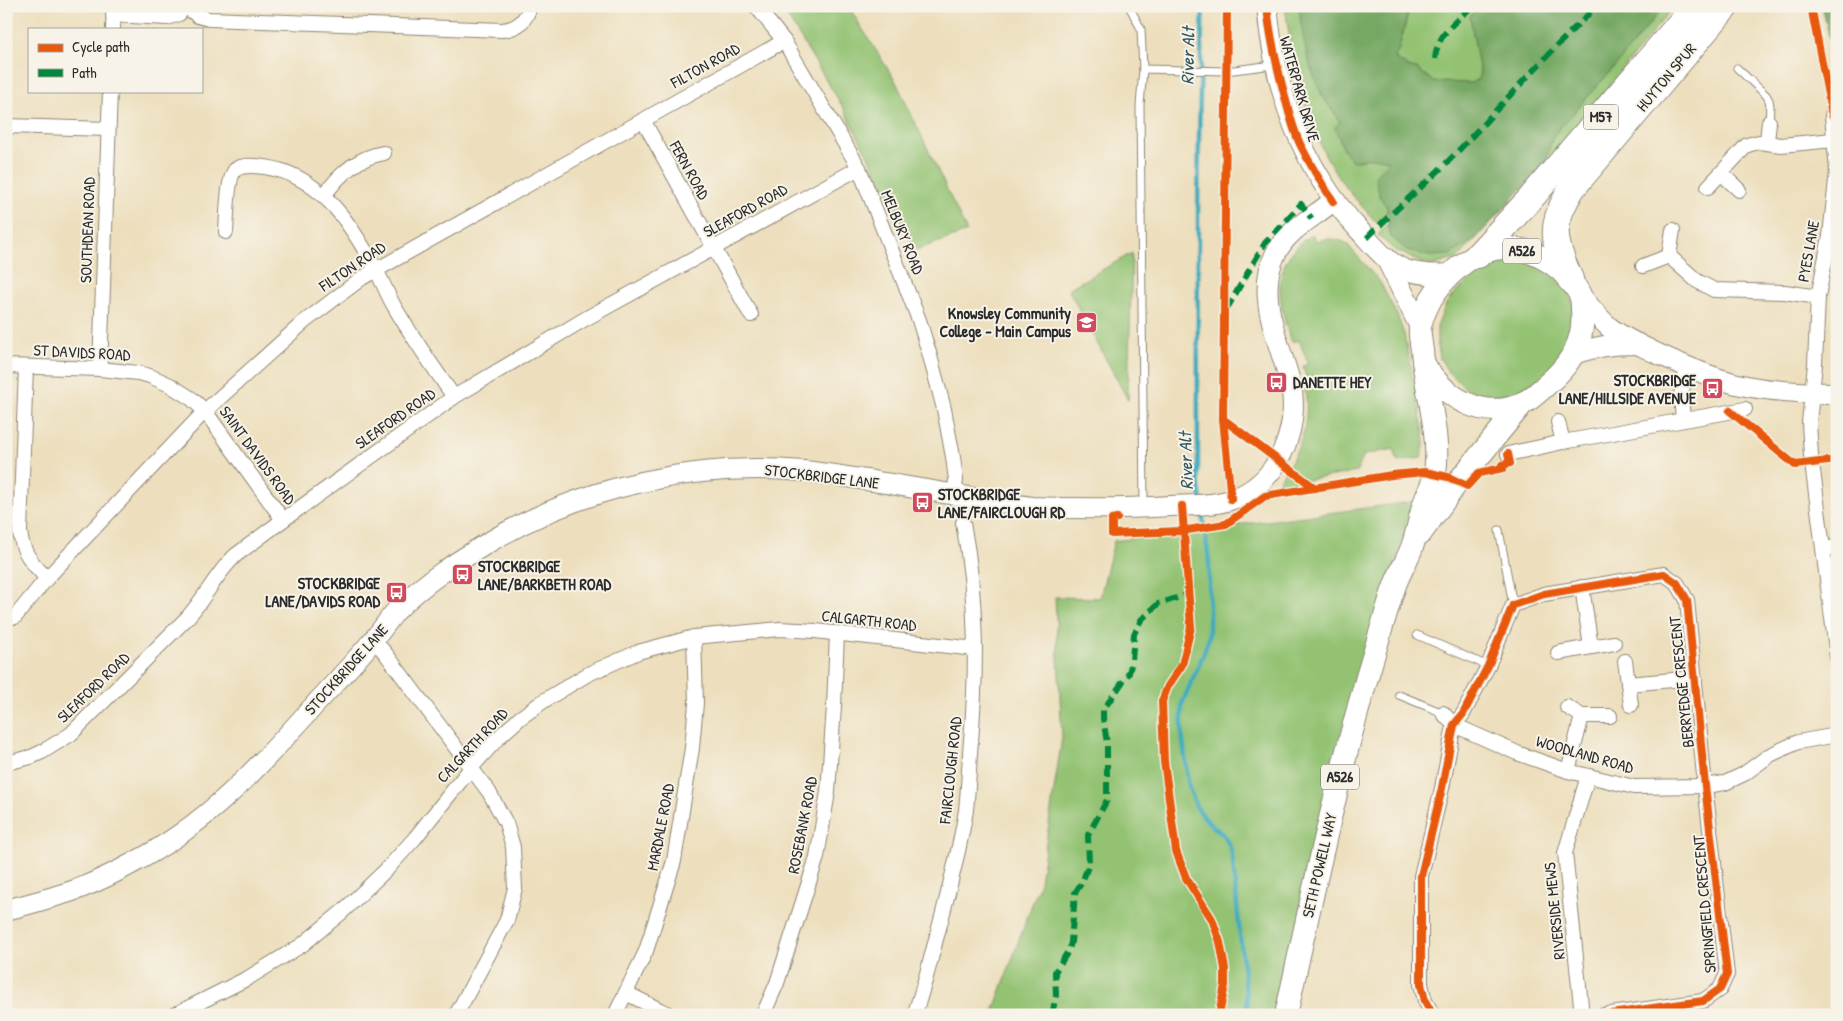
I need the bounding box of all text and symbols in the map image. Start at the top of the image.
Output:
water label: River Alt [1175,24,1201,85]
legend [28,28,202,92]
street label: WATERPARK DRIVE [1274,34,1326,144]
text: Cycle path [72,36,130,57]
street label: FILTON ROAD [666,37,744,93]
street label: HUYTON SPUR [1631,38,1701,116]
text: Path [72,62,97,83]
road number: M57 [1584,104,1618,130]
street label: FERN ROAD [664,136,715,204]
street label: SOUTHDEAN ROAD [74,176,100,283]
street label: SLEAFORD ROAD [699,178,791,242]
street label: MELBURY ROAD [876,187,930,278]
street label: PYES LANE [1792,218,1824,284]
street label: FILTON ROAD [314,235,390,297]
road number: A526 [1503,238,1541,264]
place label: Knowsley Community College - Main Campus [940,302,1072,343]
school or university icon: Knowsley Community College - Main Campus [1075,310,1099,334]
street label: ST DAVIDS ROAD [33,338,131,366]
place label: STOCKBRIDGE LANE/HILLSIDE AVENUE [1559,369,1697,409]
bus stop icon: DANETTE HEY [1265,370,1289,394]
place label: DANETTE HEY [1293,371,1372,393]
bus stop icon: STOCKBRIDGE LANE/HILLSIDE AVENUE [1700,377,1724,401]
street label: SLEAFORD ROAD [351,382,440,454]
street label: SAINT DAVIDS ROAD [215,401,302,509]
water label: River Alt [1172,429,1199,490]
street label: STOCKBRIDGE LANE [763,458,881,494]
place label: STOCKBRIDGE LANE/FAIRCLOUGH RD [938,483,1065,523]
bus stop icon: STOCKBRIDGE LANE/FAIRCLOUGH RD [910,491,934,515]
place label: STOCKBRIDGE LANE/BARKBETH ROAD [478,555,611,595]
bus stop icon: STOCKBRIDGE LANE/BARKBETH ROAD [450,563,474,587]
place label: STOCKBRIDGE LANE/DAVIDS ROAD [266,572,381,612]
bus stop icon: STOCKBRIDGE LANE/DAVIDS ROAD [384,580,408,604]
street label: CALGARTH ROAD [820,604,918,636]
street label: BERRYEDGE CRESCENT [1663,615,1699,749]
street label: STOCKBRIDGE LANE [299,619,393,719]
street label: SLEAFORD ROAD [52,646,134,727]
street label: CALGARTH ROAD [431,702,513,787]
street label: FAIRCLOUGH ROAD [933,715,967,826]
street label: WOODLAND ROAD [1534,730,1637,779]
road number: A526 [1321,764,1359,790]
street label: ROSEBANK ROAD [782,774,822,876]
street label: MARDALE ROAD [641,781,679,872]
street label: SETH POWELL WAY [1296,810,1342,920]
street label: SPRINGFIELD CRESCENT [1687,833,1721,974]
street label: RIVERSIDE MEWS [1538,861,1570,961]

